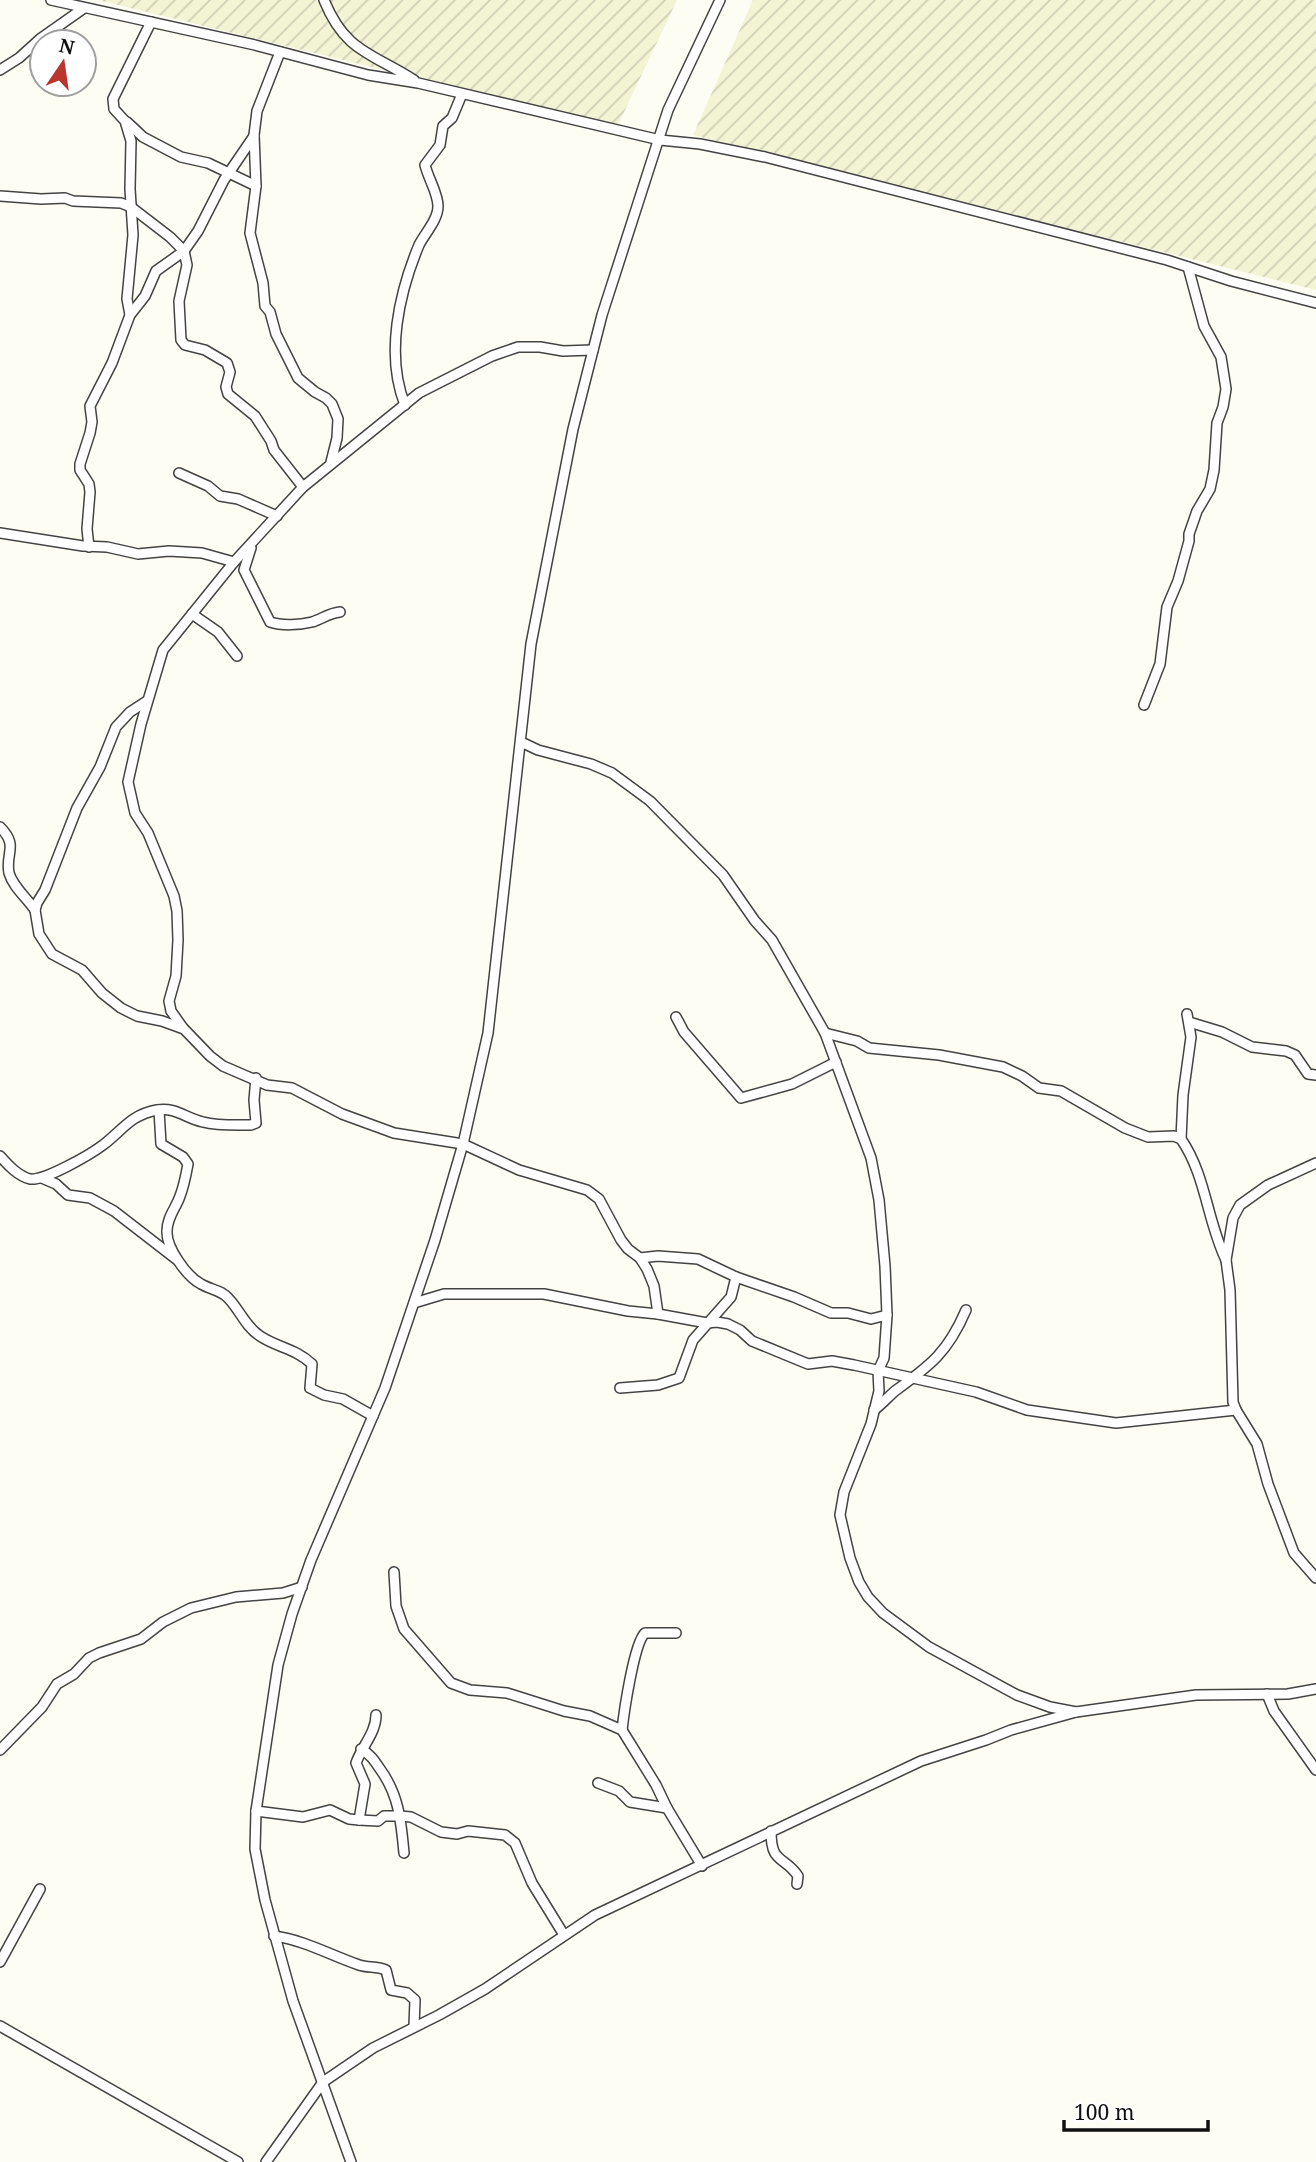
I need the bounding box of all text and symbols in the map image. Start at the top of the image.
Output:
north arrow [28,28,98,98]
text: N [57,32,77,61]
scale bar [1064,2088,1208,2132]
text: 100 m [1074,2098,1135,2126]

